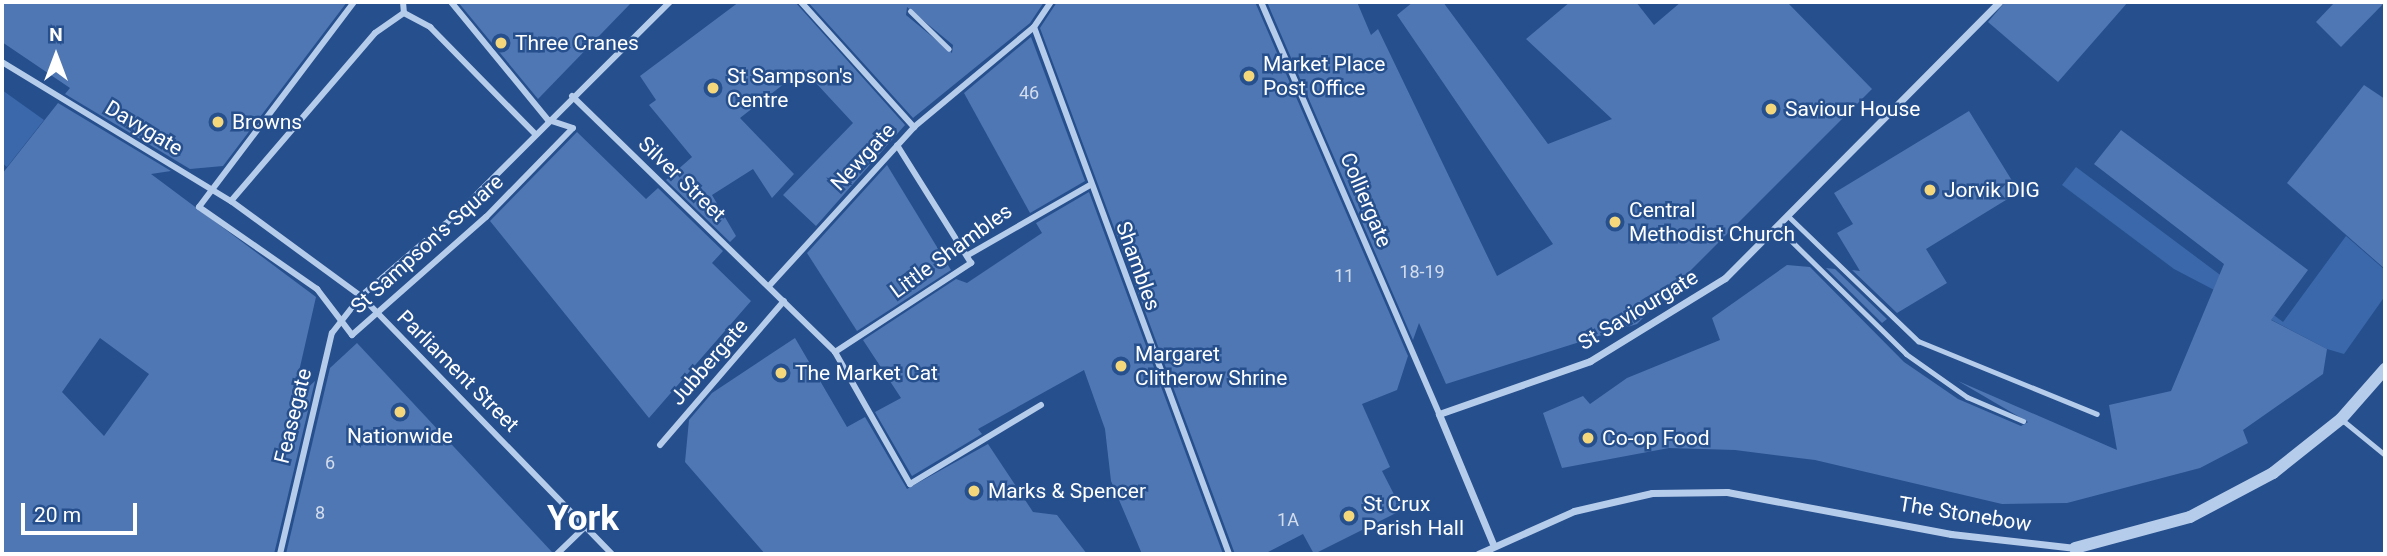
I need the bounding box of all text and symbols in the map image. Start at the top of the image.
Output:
north arrow [21,21,91,91]
text: N [49,23,63,46]
place label: Three Cranes [515,30,639,56]
marker: Three Cranes [493,35,509,51]
place label: Market Place Post Office [1263,51,1385,101]
place label: St Sampson's Centre [727,63,853,113]
marker: Market Place Post Office [1241,68,1257,84]
marker: St Sampson's Centre [705,80,721,96]
house number: 46 [1019,82,1039,104]
street label: Davygate [101,95,187,161]
place label: Saviour House [1785,96,1920,122]
marker: Saviour House [1763,101,1779,117]
place label: Browns [232,109,302,135]
marker: Browns [210,114,226,130]
street label: Newgate [825,118,901,196]
street label: Silver Street [633,131,731,227]
street label: Colliergate [1335,149,1397,251]
street label: St Sampson's Square [346,169,508,319]
place label: Jorvik DIG [1944,177,2040,203]
marker: Jorvik DIG [1922,182,1938,198]
place label: Central Methodist Church [1629,197,1795,247]
street label: Little Shambles [885,198,1017,304]
marker: Central Methodist Church [1607,214,1623,230]
street label: Shambles [1110,218,1166,314]
house number: 18-19 [1399,261,1445,283]
street label: St Saviourgate [1574,264,1702,356]
house number: 11 [1334,265,1354,287]
street label: Parliament Street [392,305,524,437]
street label: Jubbergate [665,314,753,410]
place label: Margaret Clitherow Shrine [1135,341,1287,391]
marker: Margaret Clitherow Shrine [1113,358,1129,374]
place label: The Market Cat [795,360,938,386]
marker: The Market Cat [773,365,789,381]
street label: Feasegate [269,366,317,466]
marker: Nationwide [392,404,408,420]
place label: Nationwide [347,423,453,449]
place label: Co-op Food [1602,425,1710,451]
marker: Co-op Food [1580,430,1596,446]
house number: 6 [325,452,335,474]
place label: Marks & Spencer [988,478,1146,504]
marker: Marks & Spencer [966,483,982,499]
scale bar [24,490,140,534]
place label: St Crux Parish Hall [1363,491,1464,541]
street label: The Stonebow [1897,491,2033,537]
district label: York [547,498,619,540]
house number: 8 [315,502,325,524]
text: 20 m [34,503,81,527]
marker: St Crux Parish Hall [1341,508,1357,524]
house number: 1A [1277,509,1299,531]

